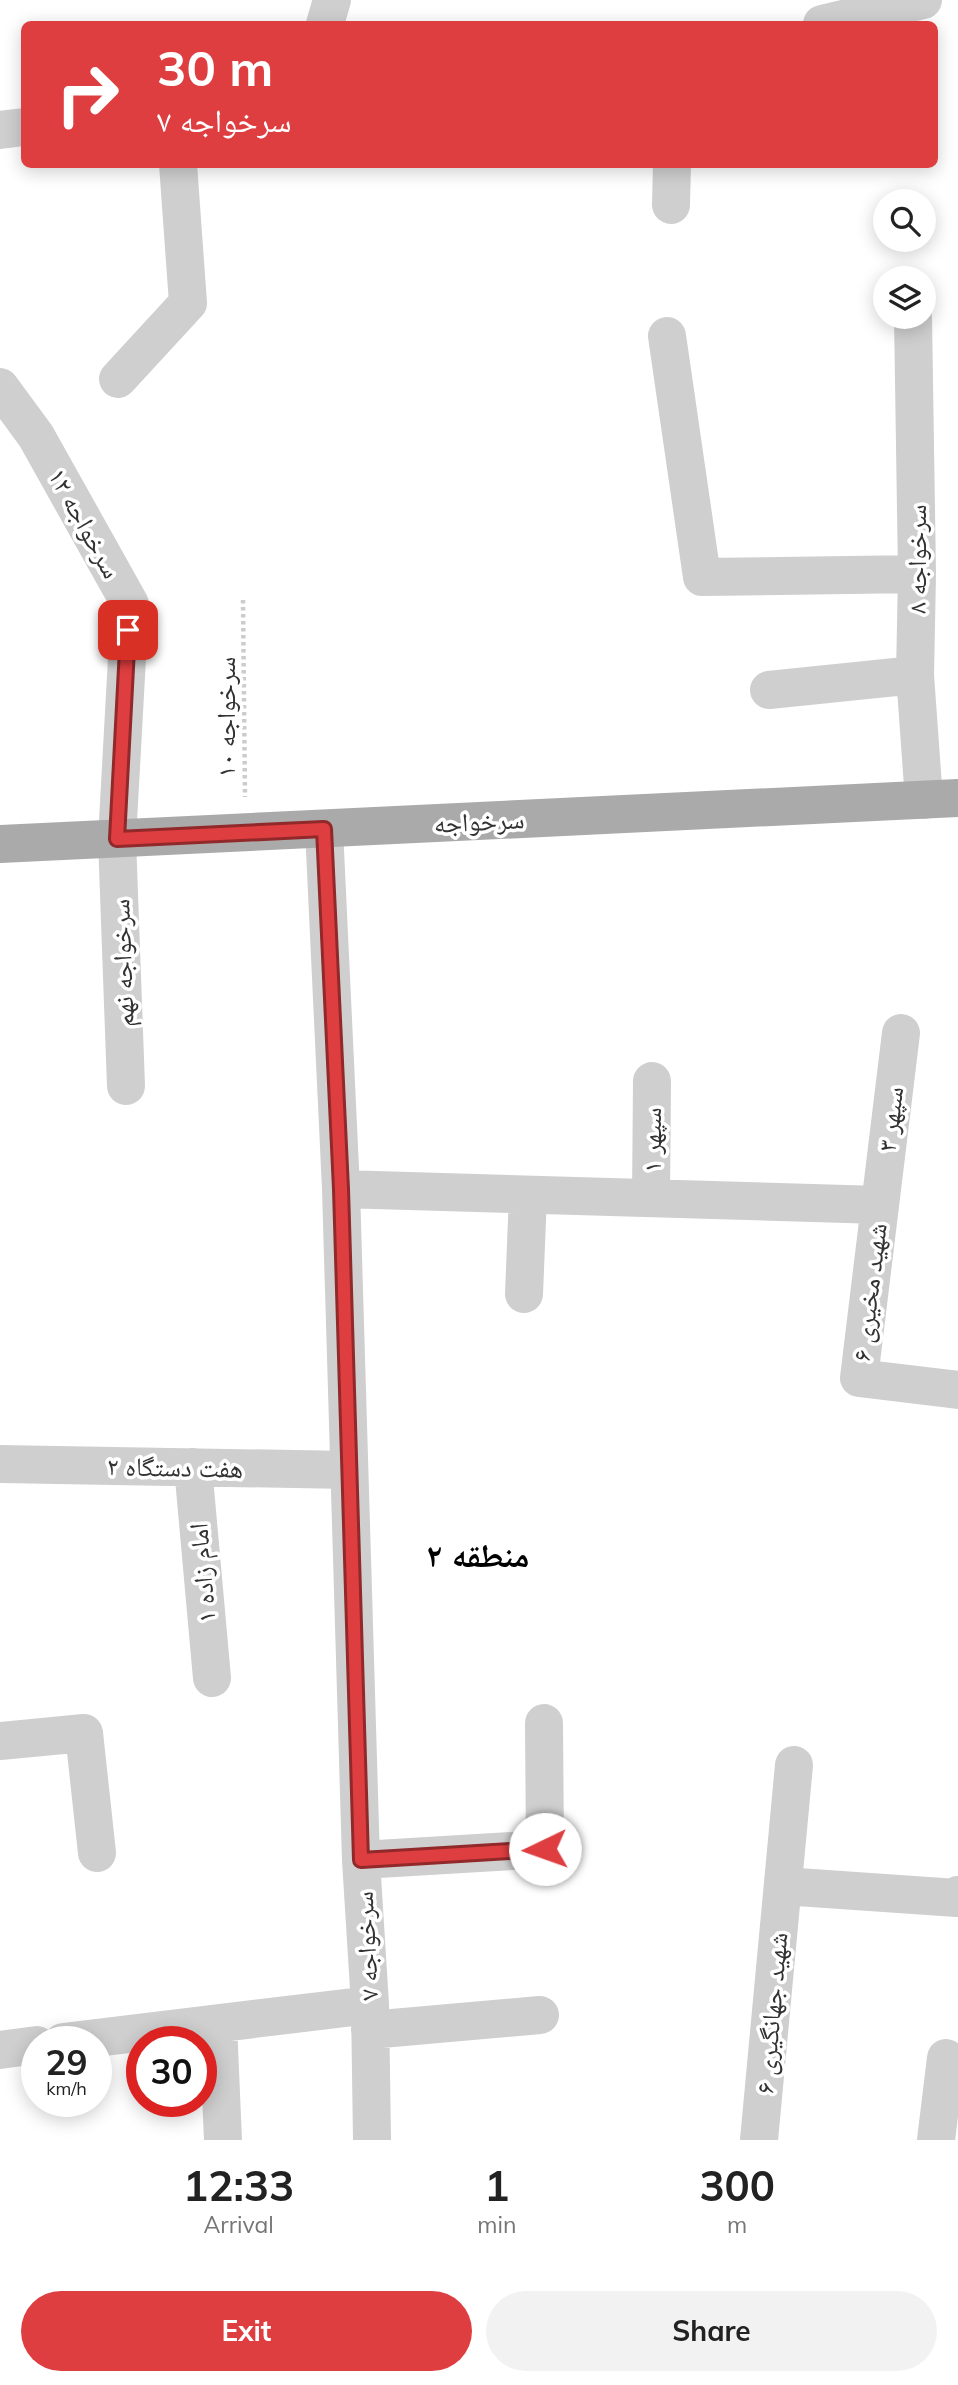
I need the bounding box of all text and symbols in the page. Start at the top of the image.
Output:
text: 30 m [157,37,273,98]
icon: right [42,49,133,140]
text: سرخواجه ۷ [157,100,291,140]
map controls [873,189,936,329]
button: search [873,189,936,252]
button: layers [873,266,936,329]
street label: ۱۲ سرخواجه [41,462,129,584]
street label: ۸ سرخواجه [900,504,933,614]
pin [98,600,158,660]
icon: arrive [109,611,147,649]
street label: ۱۰ سرخواجه [209,657,242,777]
street label: سرخواجه [433,802,525,840]
street label: سرخواجه نهم [103,898,142,1028]
street label: ۳ سپهر [870,1085,911,1153]
street label: ۱ سپهر [635,1107,668,1173]
street label: شهید مخیری ۶ [844,1221,894,1363]
street label: هفت دستگاه ۲ [107,1449,243,1485]
street label: ۱ امام زاده [181,1521,225,1624]
district label: منطقه ۲ [427,1534,529,1575]
position arrow [508,1812,582,1886]
street label: سرخواجه ۷ [347,1891,385,2001]
street label: ۶ شهید جهانگیری [748,1931,794,2095]
speed limit sign: 30 [126,2026,217,2117]
text: 29 [45,2040,88,2084]
text: km/h [46,2077,87,2100]
text: 12:33 [183,2159,294,2212]
text: 1 [484,2159,509,2212]
text: 300 [699,2159,775,2212]
text: Arrival [203,2210,274,2239]
text: min [477,2210,516,2239]
text: m [727,2210,747,2239]
button: Exit [21,2291,472,2371]
button: Share [486,2291,937,2371]

